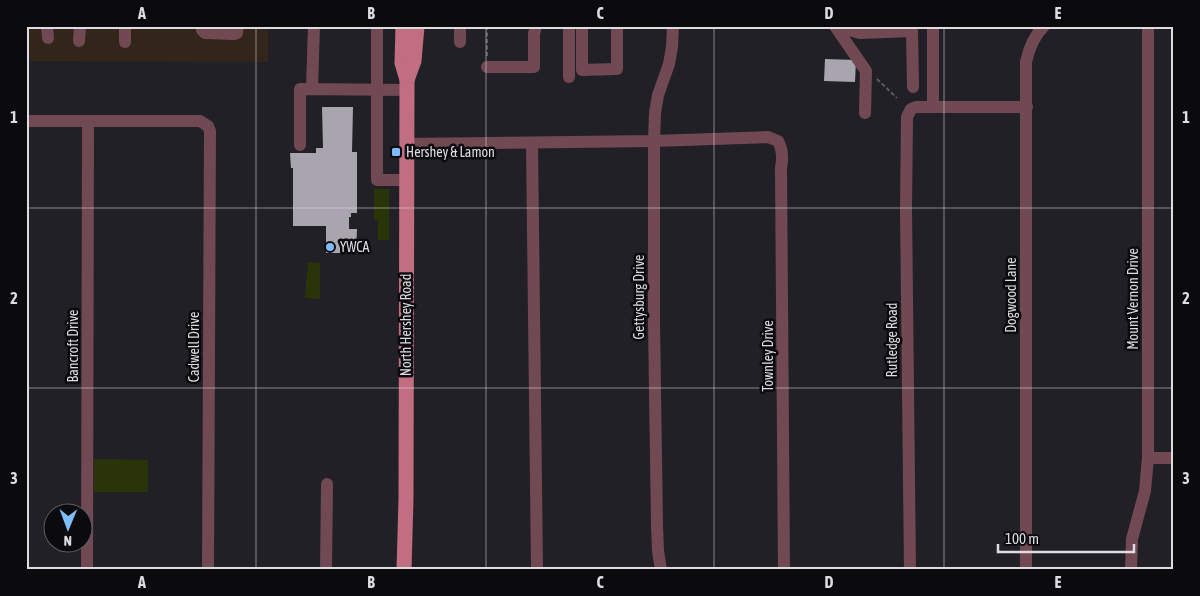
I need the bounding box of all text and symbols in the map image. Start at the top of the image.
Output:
text: A [137,4,146,22]
text: B [367,4,375,22]
text: C [596,4,604,22]
text: D [825,4,834,22]
text: E [1055,4,1062,22]
text: 1 [10,108,18,126]
text: 1 [1182,108,1190,126]
place label: Hershey & Lamon [406,144,495,160]
marker: Hershey & Lamon [390,146,402,158]
place label: YWCA [340,239,370,255]
marker: YWCA [324,241,336,253]
street label: Mount Vernon Drive [1125,248,1141,350]
street label: Gettysburg Drive [631,255,647,339]
street label: Dogwood Lane [1003,257,1019,333]
street label: North Hershey Road [398,274,414,376]
text: 2 [10,289,18,307]
text: 2 [1182,289,1190,307]
street label: Rutledge Road [884,302,900,378]
street label: Bancroft Drive [65,310,81,382]
street label: Cadwell Drive [186,312,202,382]
street label: Townley Drive [760,320,776,392]
text: 3 [10,469,18,487]
text: 3 [1182,469,1190,487]
north arrow [42,504,92,554]
scale bar [998,521,1134,553]
text: 100 m [1005,530,1039,547]
text: N [64,533,72,549]
text: A [137,573,146,591]
text: B [367,573,375,591]
text: C [596,573,604,591]
text: D [825,573,834,591]
text: E [1055,573,1062,591]

